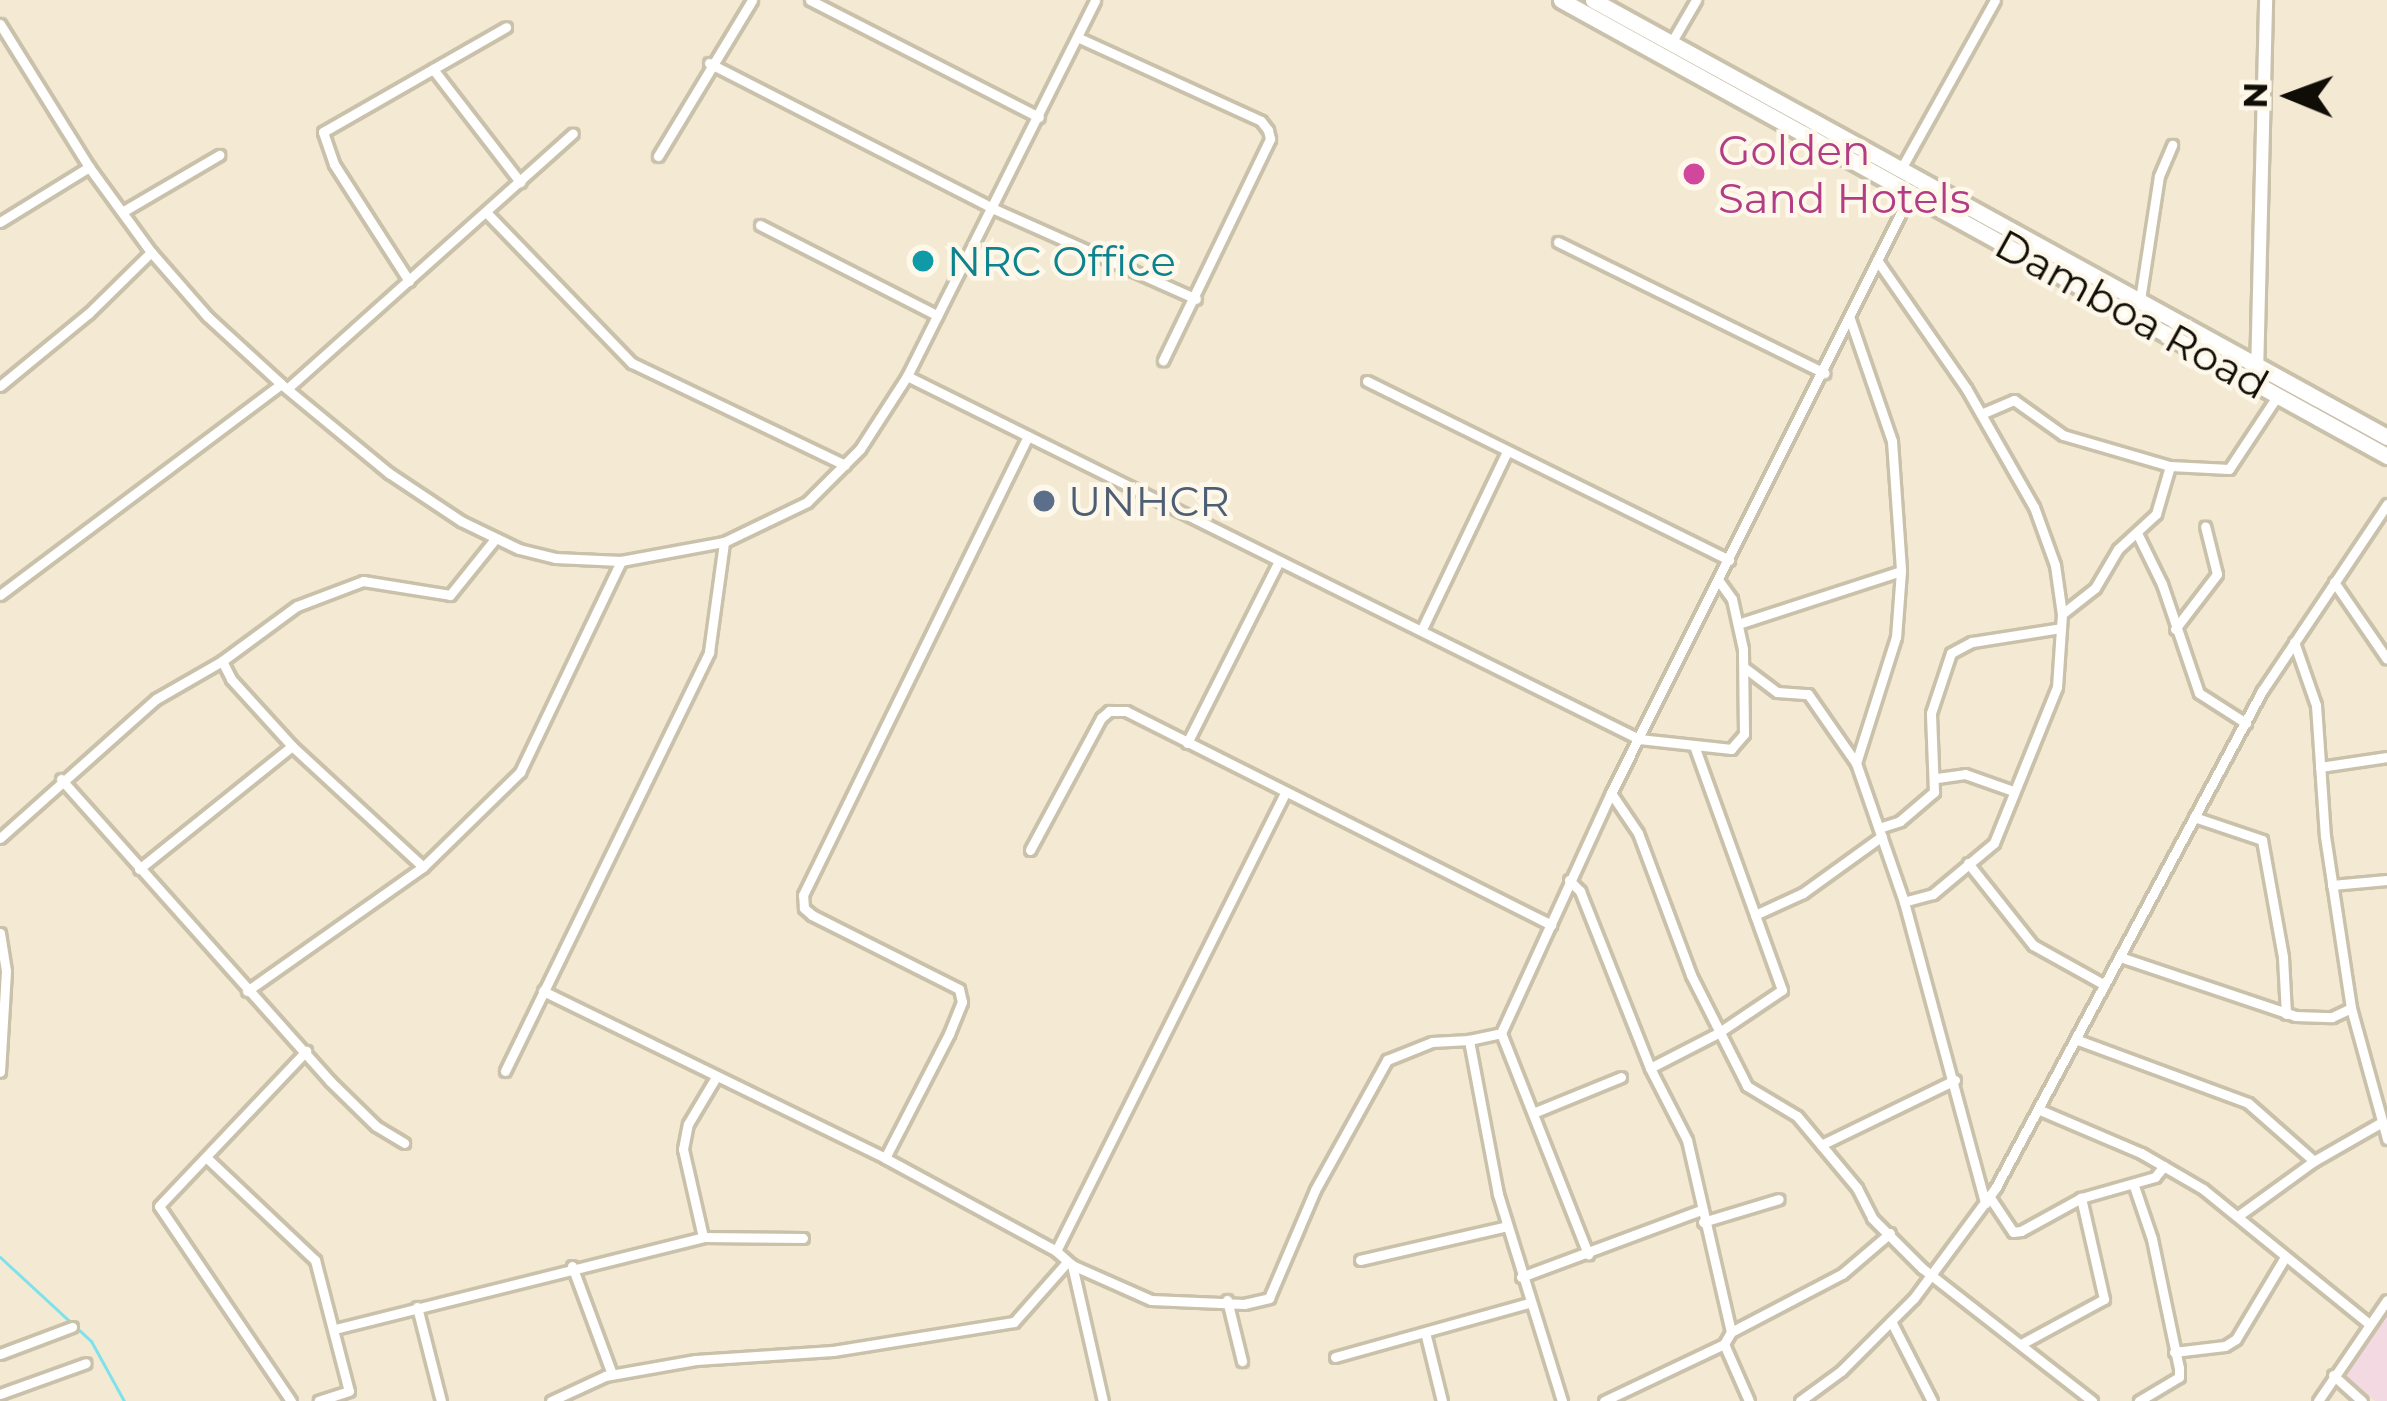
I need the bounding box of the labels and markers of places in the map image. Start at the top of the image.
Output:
place label: Golden Sand Hotels [1718,125,1970,224]
marker: Golden Sand Hotels [1681,161,1707,187]
place label: NRC Office [947,236,1176,286]
marker: NRC Office [910,248,936,274]
place label: UNHCR [1068,476,1230,526]
marker: UNHCR [1031,488,1057,514]

